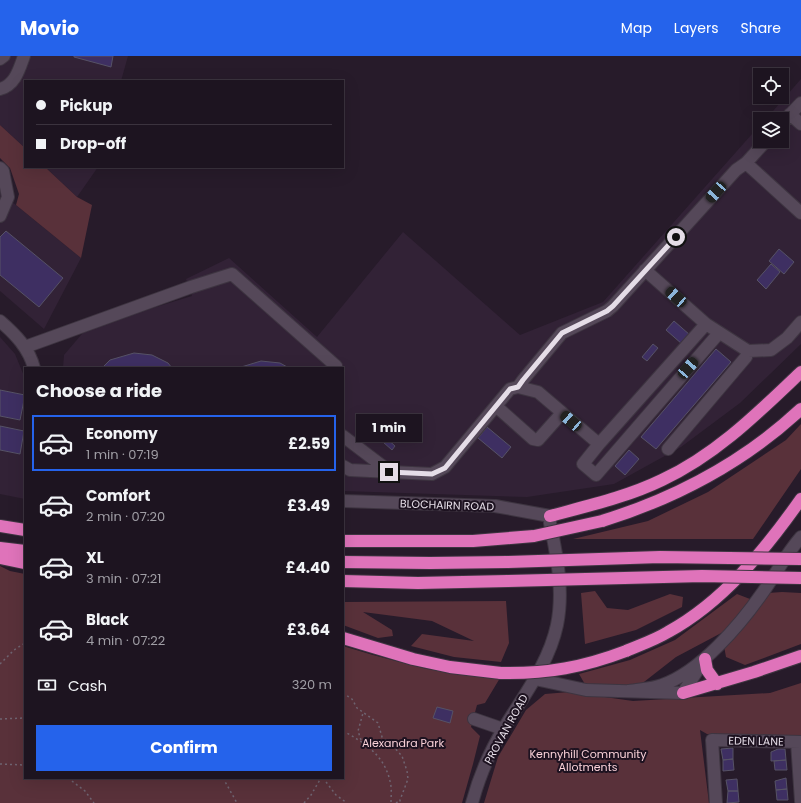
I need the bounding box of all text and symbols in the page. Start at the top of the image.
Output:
text: Movio [20,15,79,42]
text: Map [621,18,652,38]
text: Layers [674,18,718,38]
text: Share [740,18,781,38]
map controls [753,68,789,148]
button: locate [753,68,789,104]
text: Pickup [60,95,112,116]
button: layers [753,112,789,148]
text: Drop-off [60,133,126,154]
car [704,179,728,205]
route start [667,228,685,246]
car [663,285,689,309]
car [676,355,700,381]
text: Choose a ride [36,378,162,403]
car [558,409,584,433]
callout: 1 min [356,414,422,442]
text: 1 min [372,418,406,437]
text: Economy [86,423,158,444]
icon: car [38,425,74,461]
text: £2.59 [288,433,330,454]
text: 1 min · 07:19 [86,445,159,464]
route end [380,463,398,481]
text: Comfort [86,485,150,506]
icon: car [38,487,74,523]
text: £3.49 [287,495,330,516]
street label: BLOCHAIRN ROAD [400,495,495,515]
text: 2 min · 07:20 [86,507,165,526]
text: XL [86,547,104,568]
icon: car [38,549,74,585]
text: £4.40 [286,557,330,578]
text: 3 min · 07:21 [86,569,161,588]
text: Black [86,609,129,630]
icon: car [38,611,74,647]
text: £3.64 [287,619,330,640]
text: 4 min · 07:22 [86,631,165,650]
icon: cash [36,674,58,696]
text: Cash [68,675,107,696]
text: 320 m [292,675,332,694]
street label: PROVAN ROAD [480,691,532,767]
button: Confirm [36,725,332,771]
street label: EDEN LANE [728,733,784,749]
park label: Alexandra Park [362,735,444,751]
park label: Kennyhill Community Allotments [530,746,647,775]

